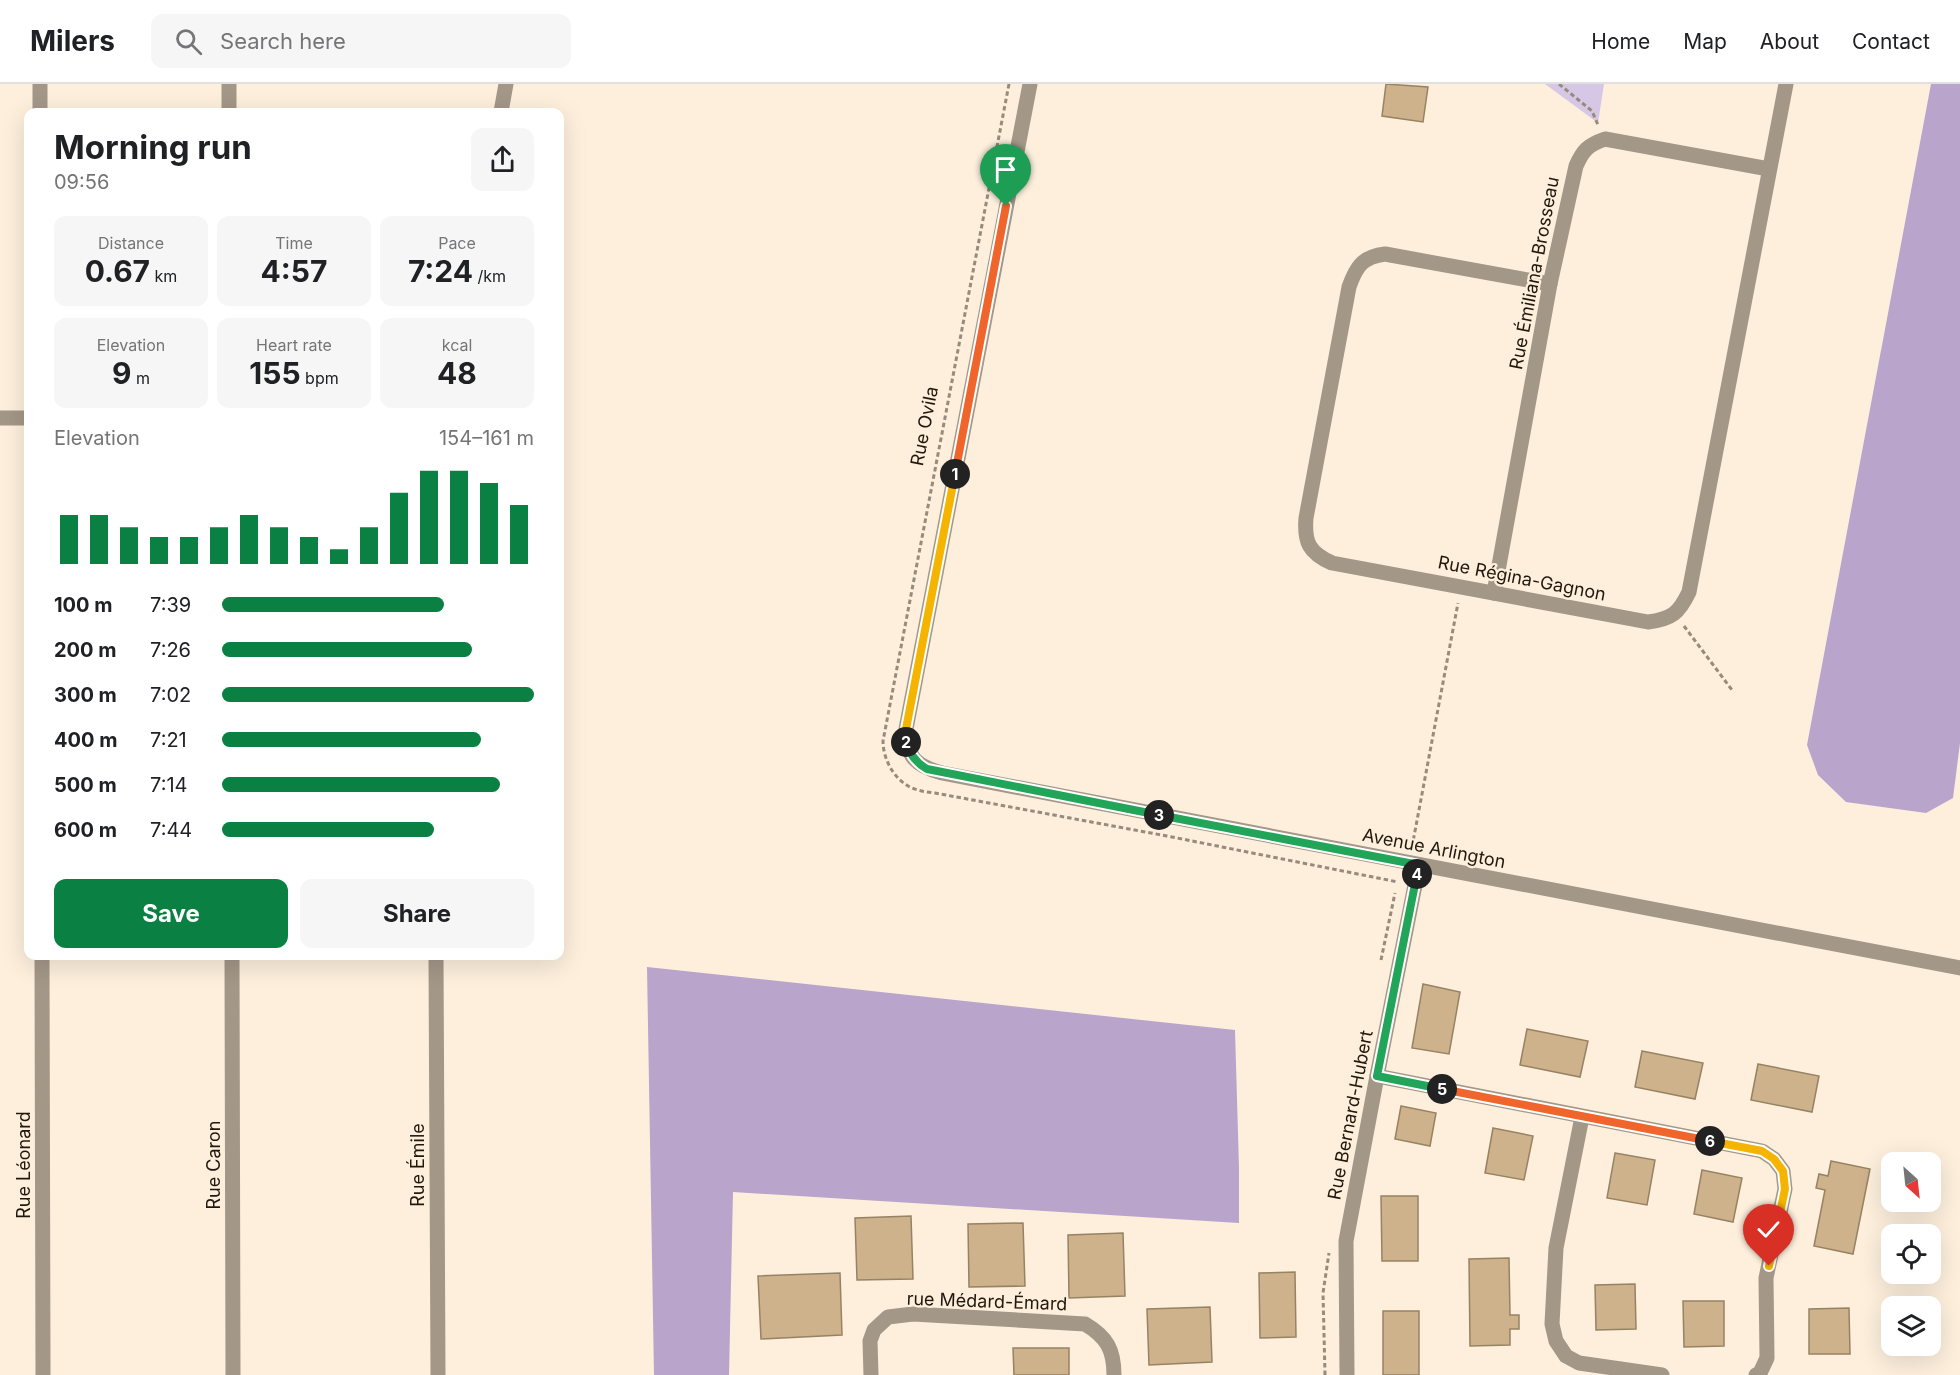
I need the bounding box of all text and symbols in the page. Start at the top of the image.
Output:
search box [151,14,571,68]
text: Milers [30,24,115,58]
icon: search [172,25,205,58]
text: Search here [220,28,346,54]
text: Home [1591,29,1650,54]
text: Map [1683,29,1727,54]
text: About [1760,29,1819,54]
text: Contact [1852,29,1930,54]
text: Morning run [54,127,252,167]
button: share [471,128,534,191]
pin [980,144,1031,206]
icon: arrive [989,153,1022,186]
text: 09:56 [54,170,109,194]
street label: Rue Émiliana-Brosseau [1504,175,1563,371]
text: Distance [98,233,164,253]
text: Time [275,233,313,253]
text: Pace [438,233,476,253]
text: 0.67 [85,253,150,289]
text: 4:57 [261,253,327,289]
text: 7:24 [408,253,473,289]
text: km [150,266,177,286]
text: /km [473,266,506,286]
text: Elevation [97,335,165,355]
text: Heart rate [256,335,332,355]
text: kcal [442,335,472,355]
text: 9 [112,355,131,391]
text: 155 [249,355,301,391]
text: 48 [437,355,477,391]
text: m [131,368,150,388]
text: bpm [301,368,339,388]
street label: Rue Ovila [906,384,942,468]
text: Elevation [54,426,140,450]
text: 154–161 m [439,426,534,450]
pin: 1 [940,459,970,489]
text: 1 [952,464,958,484]
street label: Rue Régina-Gagnon [1436,551,1608,605]
text: 100 m [54,593,113,617]
text: 7:39 [150,593,191,617]
text: 200 m [54,638,117,662]
text: 7:26 [150,638,191,662]
text: 300 m [54,683,117,707]
text: 7:02 [150,683,191,707]
pin: 2 [891,727,921,757]
text: 400 m [54,728,118,752]
text: 7:21 [150,728,187,752]
text: 2 [901,732,911,752]
text: 500 m [54,773,117,797]
text: 7:14 [150,773,187,797]
pin: 3 [1144,800,1174,830]
text: 3 [1154,805,1164,825]
text: 600 m [54,818,117,842]
text: 7:44 [150,818,192,842]
street label: Avenue Arlington [1361,824,1507,872]
pin: 4 [1402,859,1432,889]
text: 4 [1412,864,1422,884]
button: Save [54,879,288,948]
button: Share [300,879,534,948]
street label: Rue Bernard-Hubert [1323,1028,1377,1201]
pin: 5 [1427,1074,1457,1104]
text: 5 [1437,1079,1447,1099]
street label: Rue Léonard [13,1111,34,1219]
street label: Rue Caron [203,1121,224,1209]
street label: Rue Émile [406,1123,428,1207]
pin: 6 [1695,1126,1725,1156]
text: 6 [1705,1131,1715,1151]
north arrow [1881,1152,1941,1212]
map controls [1881,1152,1941,1356]
pin [1743,1204,1794,1266]
icon: check [1752,1213,1785,1246]
button: locate [1881,1224,1941,1284]
street label: rue Médard-Émard [906,1287,1068,1314]
button: layers [1881,1296,1941,1356]

